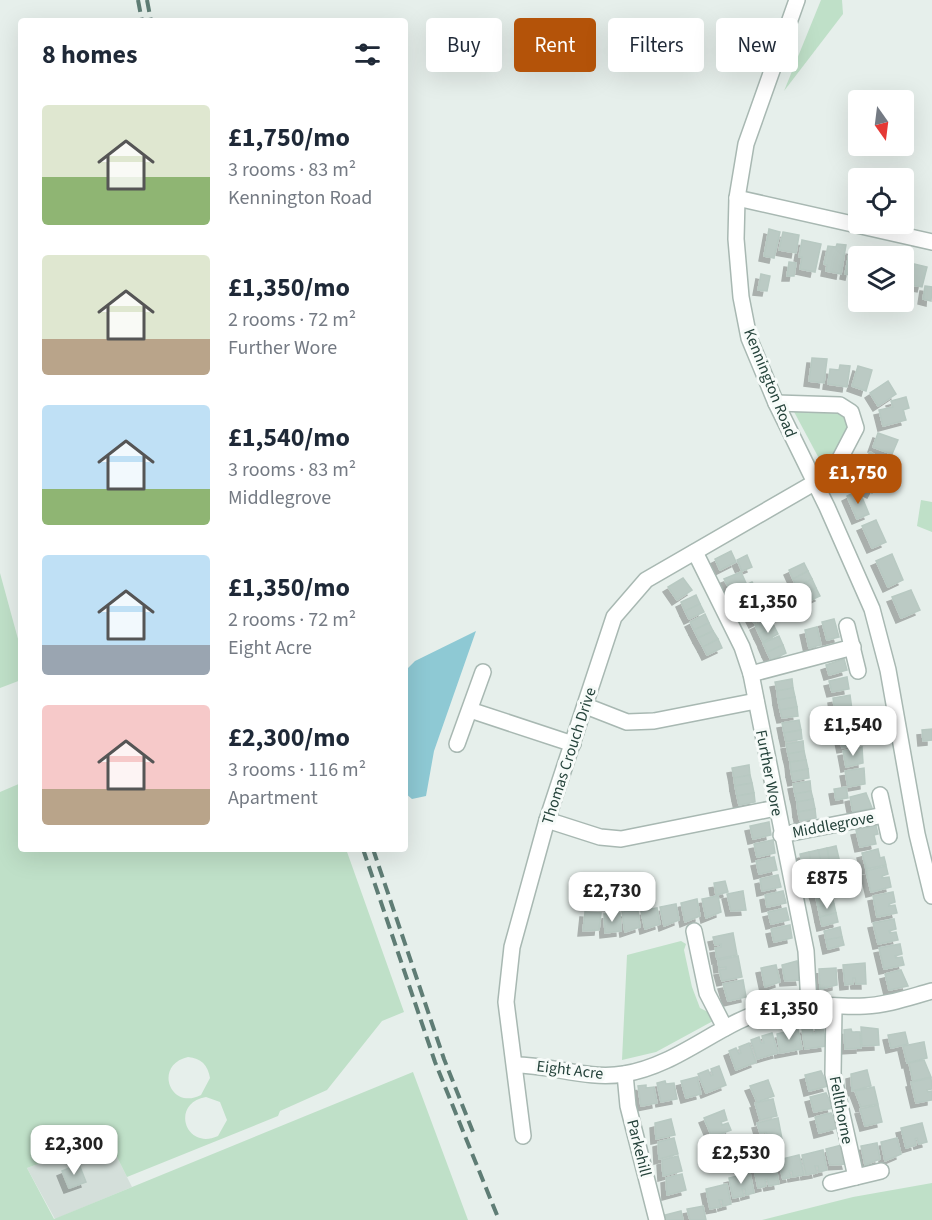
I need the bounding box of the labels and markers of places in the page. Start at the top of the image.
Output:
pin: £1,750 [809,454,907,505]
pin: £1,350 [719,583,817,634]
pin: £1,540 [804,706,902,757]
pin: £875 [791,859,863,910]
pin: £2,730 [563,872,661,923]
pin: £1,350 [740,990,838,1041]
pin: £2,300 [25,1125,123,1176]
pin: £2,530 [692,1134,790,1185]

